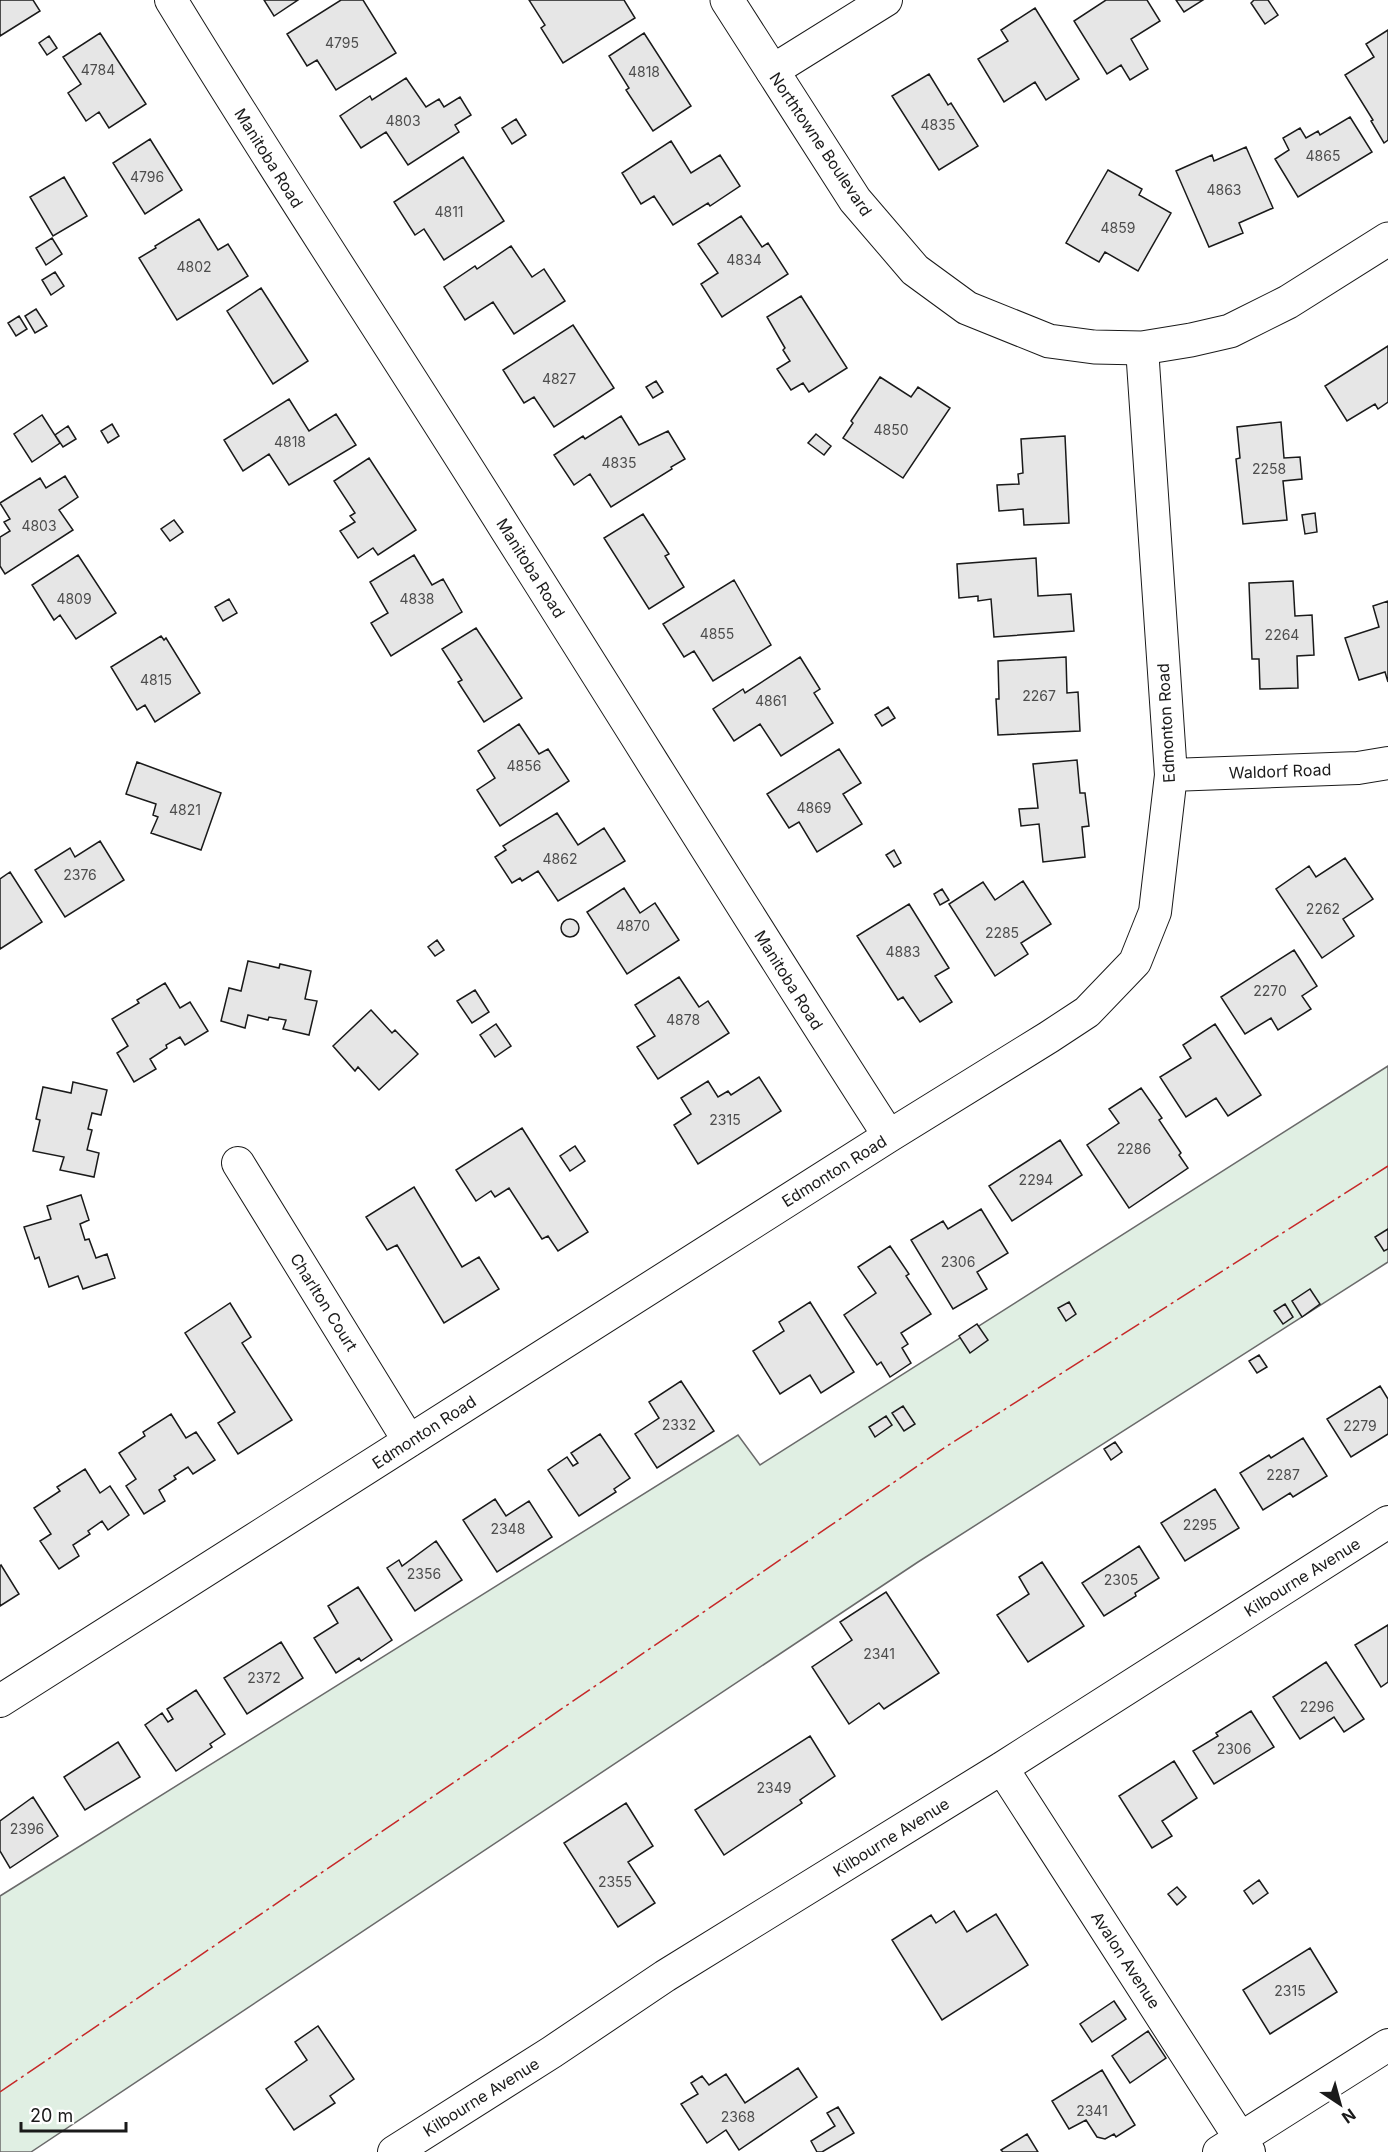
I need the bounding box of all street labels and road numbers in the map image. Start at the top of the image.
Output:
street label: Northtowne Boulevard [765,68,877,220]
street label: Manitoba Road [230,105,308,211]
street label: Manitoba Road [492,515,570,621]
street label: Edmonton Road [1153,663,1179,783]
street label: Waldorf Road [1228,759,1332,783]
street label: Manitoba Road [750,927,828,1033]
street label: Edmonton Road [778,1131,890,1211]
street label: Charlton Court [286,1249,362,1355]
street label: Edmonton Road [368,1391,480,1473]
street label: Kilbourne Avenue [1240,1533,1364,1621]
street label: Kilbourne Avenue [829,1793,953,1881]
street label: Avalon Avenue [1087,1908,1165,2012]
street label: Kilbourne Avenue [419,2053,543,2141]

